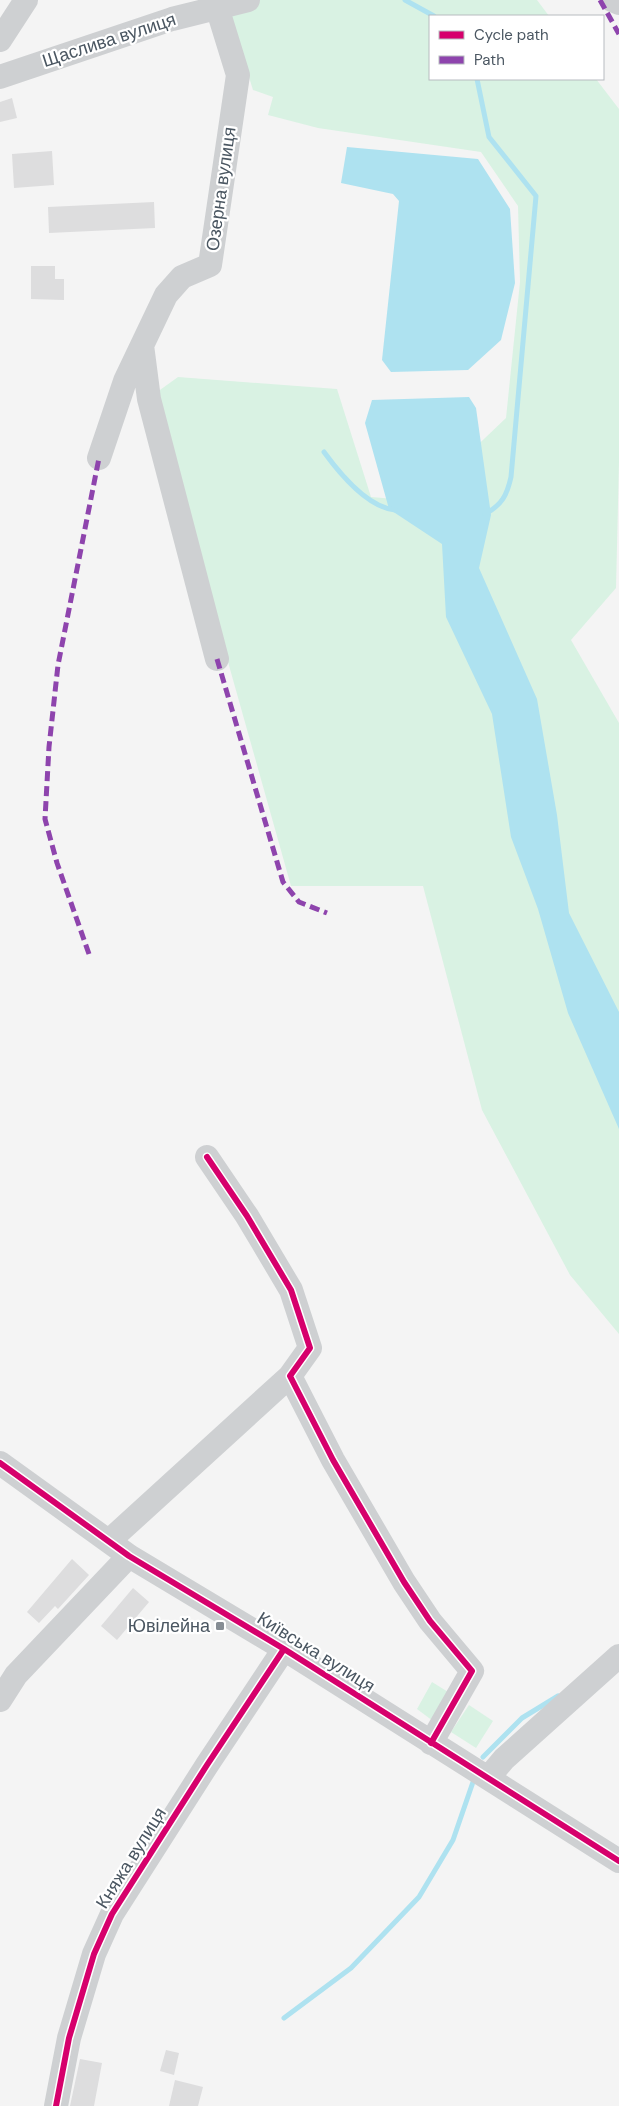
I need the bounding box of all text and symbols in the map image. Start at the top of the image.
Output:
street label: Щаслива вулиця [39,7,179,73]
legend [429,15,604,80]
text: Cycle path [474,25,549,45]
text: Path [474,50,505,70]
street label: Озерна вулиця [200,125,242,253]
street label: Київська вулиця [253,1606,379,1698]
place label: Ювілейна [128,1614,211,1638]
marker: Ювілейна [214,1620,226,1632]
street label: Княжа вулиця [90,1803,172,1913]

